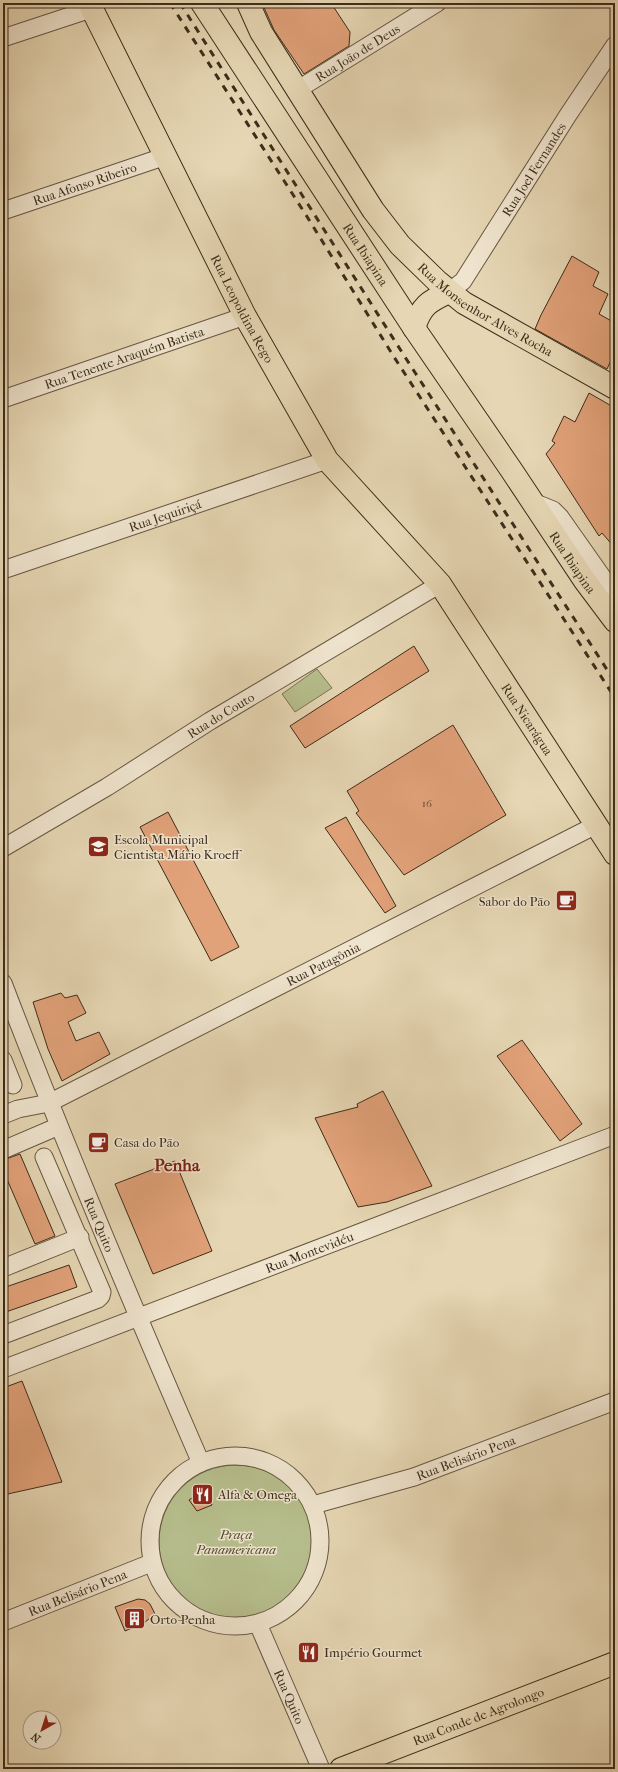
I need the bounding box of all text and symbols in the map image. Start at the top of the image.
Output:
street label: Rua João de Deus [312,20,403,84]
street label: Rua Joel Fernandes [499,120,569,219]
street label: Rua Afonso Ribeiro [31,159,139,208]
street label: Rua Ibiapina [340,220,392,289]
street label: Rua Leopoldina Rego [208,252,278,365]
street label: Rua Monsenhor Alves Rocha [415,259,556,359]
street label: Rua Tenente Araquém Batista [43,323,207,392]
street label: Rua Jequiriçá [127,495,204,534]
street label: Rua Ibiapina [547,528,600,597]
street label: Rua Nicarágua [499,680,557,759]
street label: Rua do Couto [184,689,257,741]
house number: 16 [422,797,432,810]
place label: Escola Municipal Cientista Mário Kroeff [114,832,242,862]
school or university icon: Escola Municipal Cientista Mário Kroeff [85,833,111,859]
cafe icon: Sabor do Pão [553,888,579,914]
place label: Sabor do Pão [479,894,550,909]
street label: Rua Patagônia [284,938,363,989]
cafe icon: Casa do Pão [85,1129,111,1155]
place label: Casa do Pão [114,1135,180,1150]
district label: Penha [154,1155,201,1175]
street label: Rua Quito [82,1195,118,1254]
street label: Rua Montevidéu [263,1228,356,1276]
street label: Rua Belisário Pena [414,1432,518,1483]
restaurant icon: Alfa & Omega [190,1481,216,1507]
place label: Alfa & Omega [217,1487,298,1502]
park label: Praça Panamericana [195,1527,276,1557]
street label: Rua Belisário Pena [26,1566,130,1619]
building icon: Orto-Penha [121,1606,147,1632]
place label: Orto-Penha [150,1612,216,1627]
restaurant icon: Império Gourmet [296,1639,322,1665]
place label: Império Gourmet [324,1645,423,1660]
street label: Rua Quito [271,1667,308,1726]
street label: Rua Conde de Agrolongo [410,1684,546,1748]
north arrow [22,1710,62,1750]
text: N [28,1729,43,1745]

